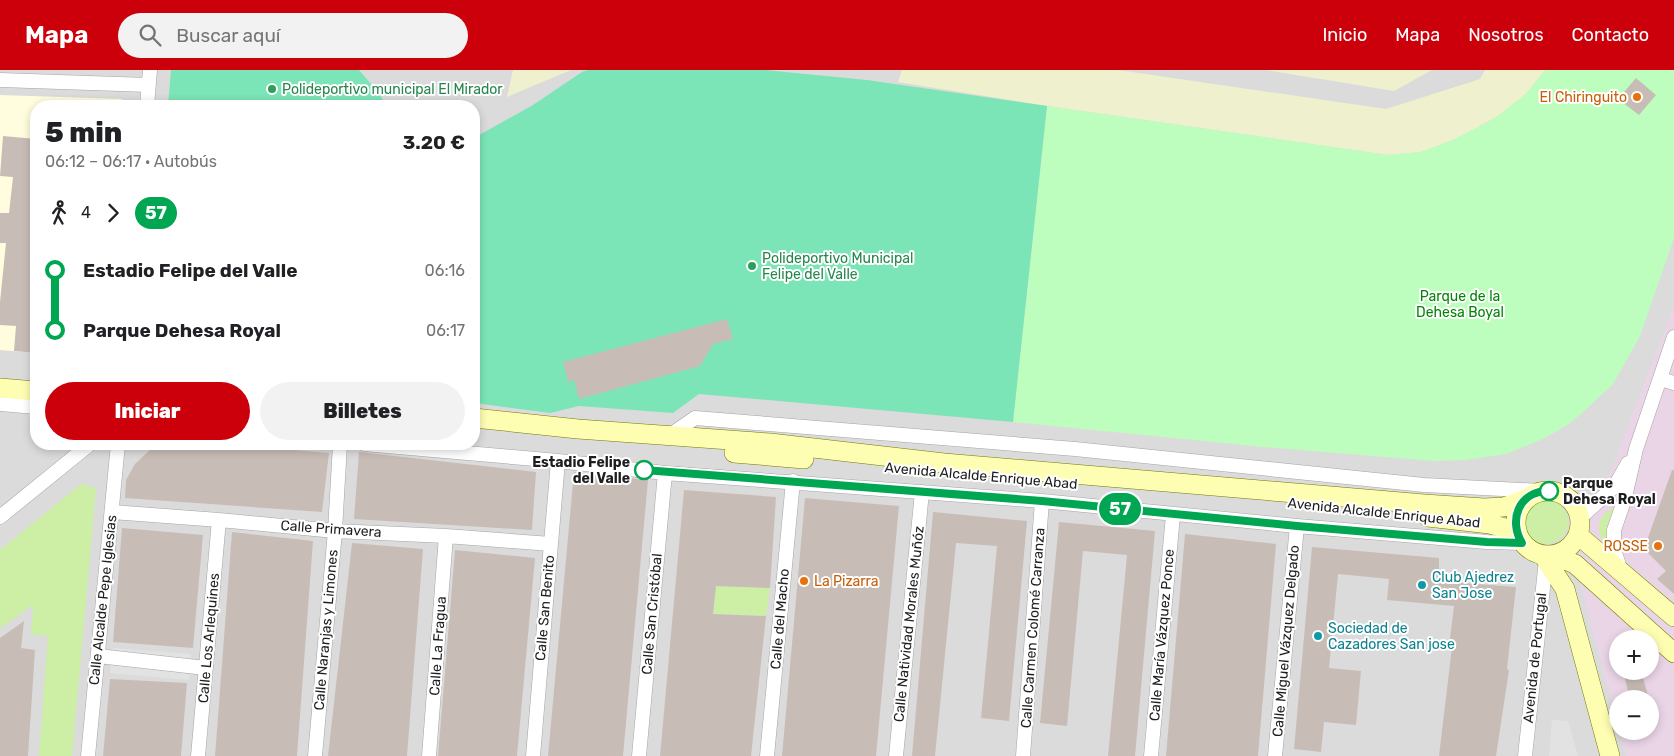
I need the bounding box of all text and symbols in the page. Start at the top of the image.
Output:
search box [118,13,468,58]
text: Mapa [25,21,88,49]
icon: search [136,21,164,49]
text: Buscar aquí [176,24,280,47]
text: Inicio [1322,24,1367,46]
text: Mapa [1395,24,1440,46]
text: Nosotros [1468,24,1544,46]
text: Contacto [1572,24,1649,46]
place label: Polideportivo municipal El Mirador [282,81,503,98]
marker: Polideportivo municipal El Mirador [266,83,278,95]
place label: El Chiringuito [1540,89,1627,106]
marker: El Chiringuito [1631,91,1643,103]
text: 5 min [45,116,122,149]
text: 3.20 € [403,131,465,154]
text: 06:12 – 06:17 · Autobús [45,152,217,171]
icon: walk [45,199,73,227]
icon: forward [99,199,127,227]
text: 57 [145,202,167,224]
text: 4 [81,203,91,222]
place label: Polideportivo Municipal Felipe del Valle [762,250,913,283]
text: Estadio Felipe del Valle [83,259,297,282]
marker: Polideportivo Municipal Felipe del Valle [746,260,758,272]
text: 06:16 [425,261,465,280]
park label: Parque de la Dehesa Boyal [1416,288,1504,321]
text: Parque Dehesa Royal [83,319,281,342]
text: 06:17 [426,321,465,340]
button: Iniciar [45,382,250,440]
button: Billetes [260,382,465,440]
place label: Estadio Felipe del Valle [532,454,630,487]
street label: Avenida Alcalde Enrique Abad [884,459,1078,493]
marker: Estadio Felipe del Valle [634,460,654,480]
place label: Parque Dehesa Royal [1563,475,1656,508]
marker: Parque Dehesa Royal [1539,481,1559,501]
line badge: 57 [1098,493,1142,525]
street label: Avenida Alcalde Enrique Abad [1287,494,1481,532]
text: 57 [1109,498,1131,520]
street label: Calle Alcalde Pepe Iglesias [86,514,120,686]
street label: Calle Primavera [280,517,382,541]
street label: Calle Natividad Morales Muñóz [890,525,928,723]
street label: Calle Carmen Colomé Carranza [1018,527,1048,729]
place label: ROSSE [1603,538,1648,555]
marker: ROSSE [1652,540,1664,552]
street label: Calle Miguel Vázquez Delgado [1269,544,1303,738]
street label: Calle María Vázquez Ponce [1146,548,1178,722]
street label: Calle Naranjas y Limones [310,549,342,711]
street label: Calle San Cristóbal [638,553,666,675]
street label: Calle San Benito [532,554,558,662]
street label: Calle del Macho [767,568,793,670]
place label: Club Ajedrez San Jose [1432,569,1514,602]
street label: Calle Los Arlequines [195,572,223,704]
place label: La Pizarra [814,573,879,590]
marker: La Pizarra [798,575,810,587]
marker: Club Ajedrez San Jose [1416,579,1428,591]
street label: Avenida de Portugal [1520,592,1550,724]
street label: Calle La Fragua [426,596,450,696]
place label: Sociedad de Cazadores San jose [1328,620,1455,653]
marker: Sociedad de Cazadores San jose [1312,630,1324,642]
map controls [1609,630,1659,740]
button: + [1609,630,1659,680]
button: − [1609,690,1659,740]

